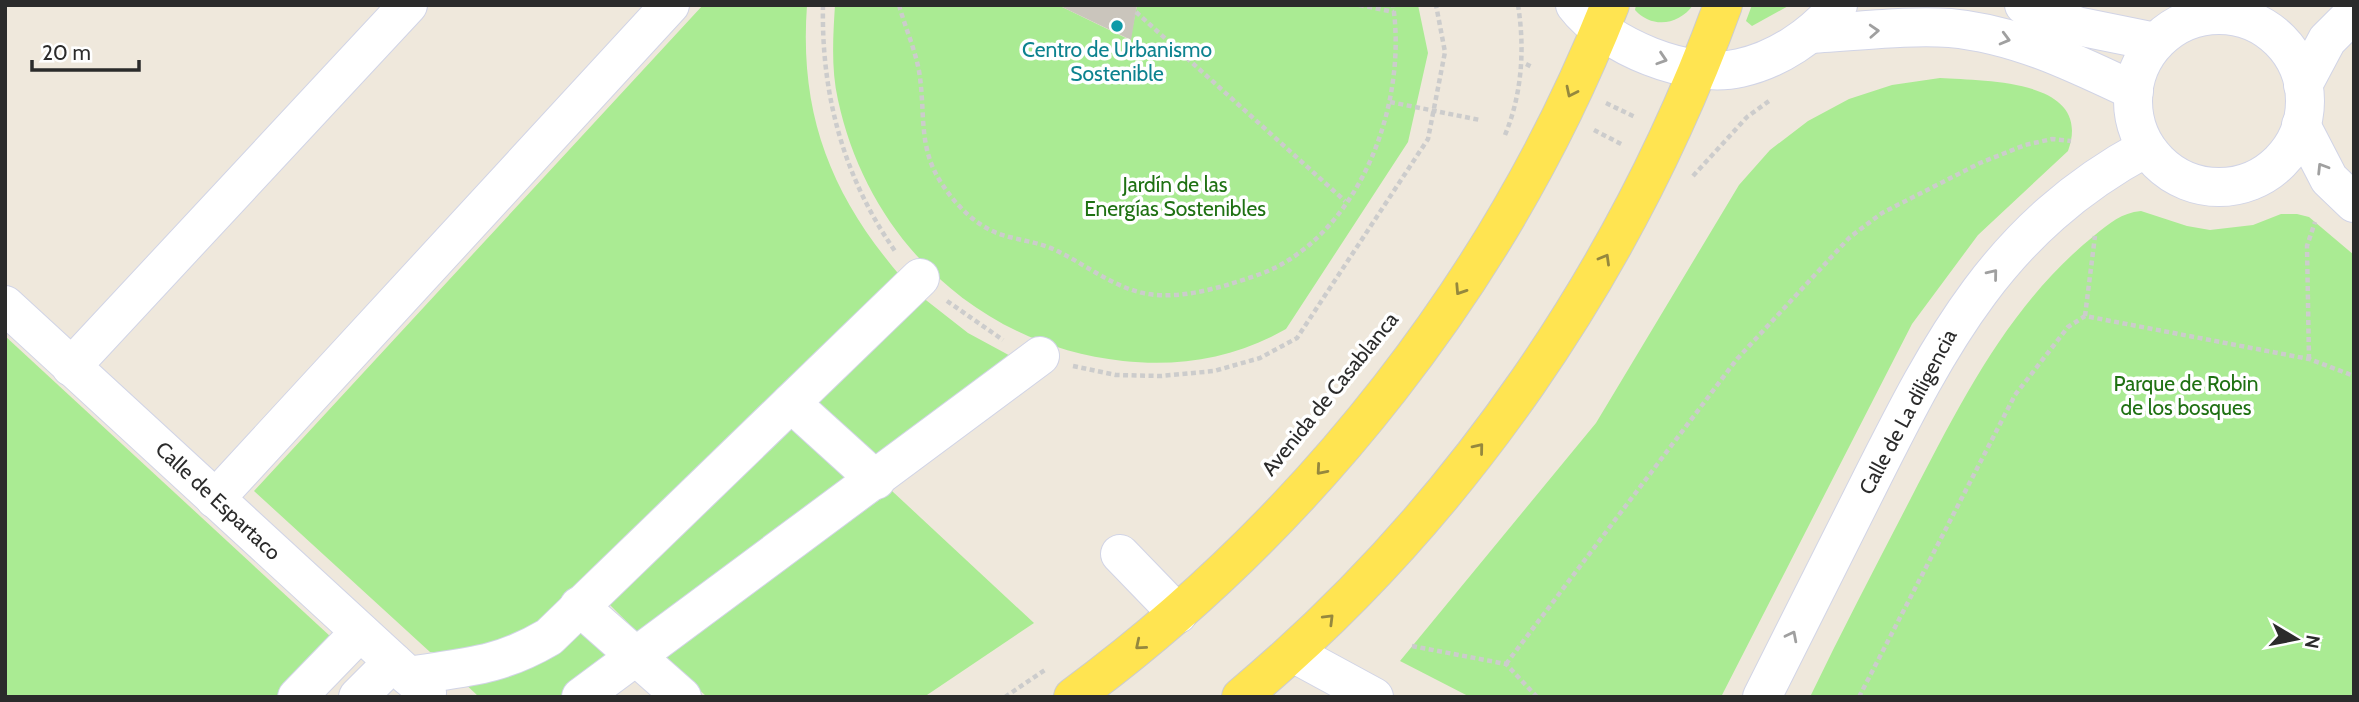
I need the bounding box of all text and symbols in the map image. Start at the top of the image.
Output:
marker: Centro de Urbanismo Sostenible [1109,18,1125,34]
one-way arrow [1869,24,1880,39]
scale bar [32,28,138,72]
one-way arrow [1999,30,2011,45]
place label: Centro de Urbanismo Sostenible [1022,37,1212,86]
text: 20 m [42,40,91,65]
one-way arrow [1655,51,1667,65]
one-way arrow [1565,85,1579,97]
one-way arrow [2318,162,2331,175]
park label: Jardín de las Energías Sostenibles [1084,172,1266,221]
one-way arrow [1596,253,1609,266]
one-way arrow [1985,270,1997,283]
one-way arrow [1455,282,1468,295]
street label: Avenida de Casablanca [1256,307,1403,480]
street label: Calle de La diligencia [1853,325,1962,499]
park label: Parque de Robin de los bosques [2113,371,2259,420]
street label: Calle de Espartaco [151,436,286,565]
one-way arrow [1470,444,1483,456]
one-way arrow [1317,462,1329,475]
north arrow [2261,604,2331,674]
one-way arrow [1320,614,1333,627]
one-way arrow [1784,631,1798,643]
text: N [2300,633,2325,650]
one-way arrow [1136,637,1149,649]

